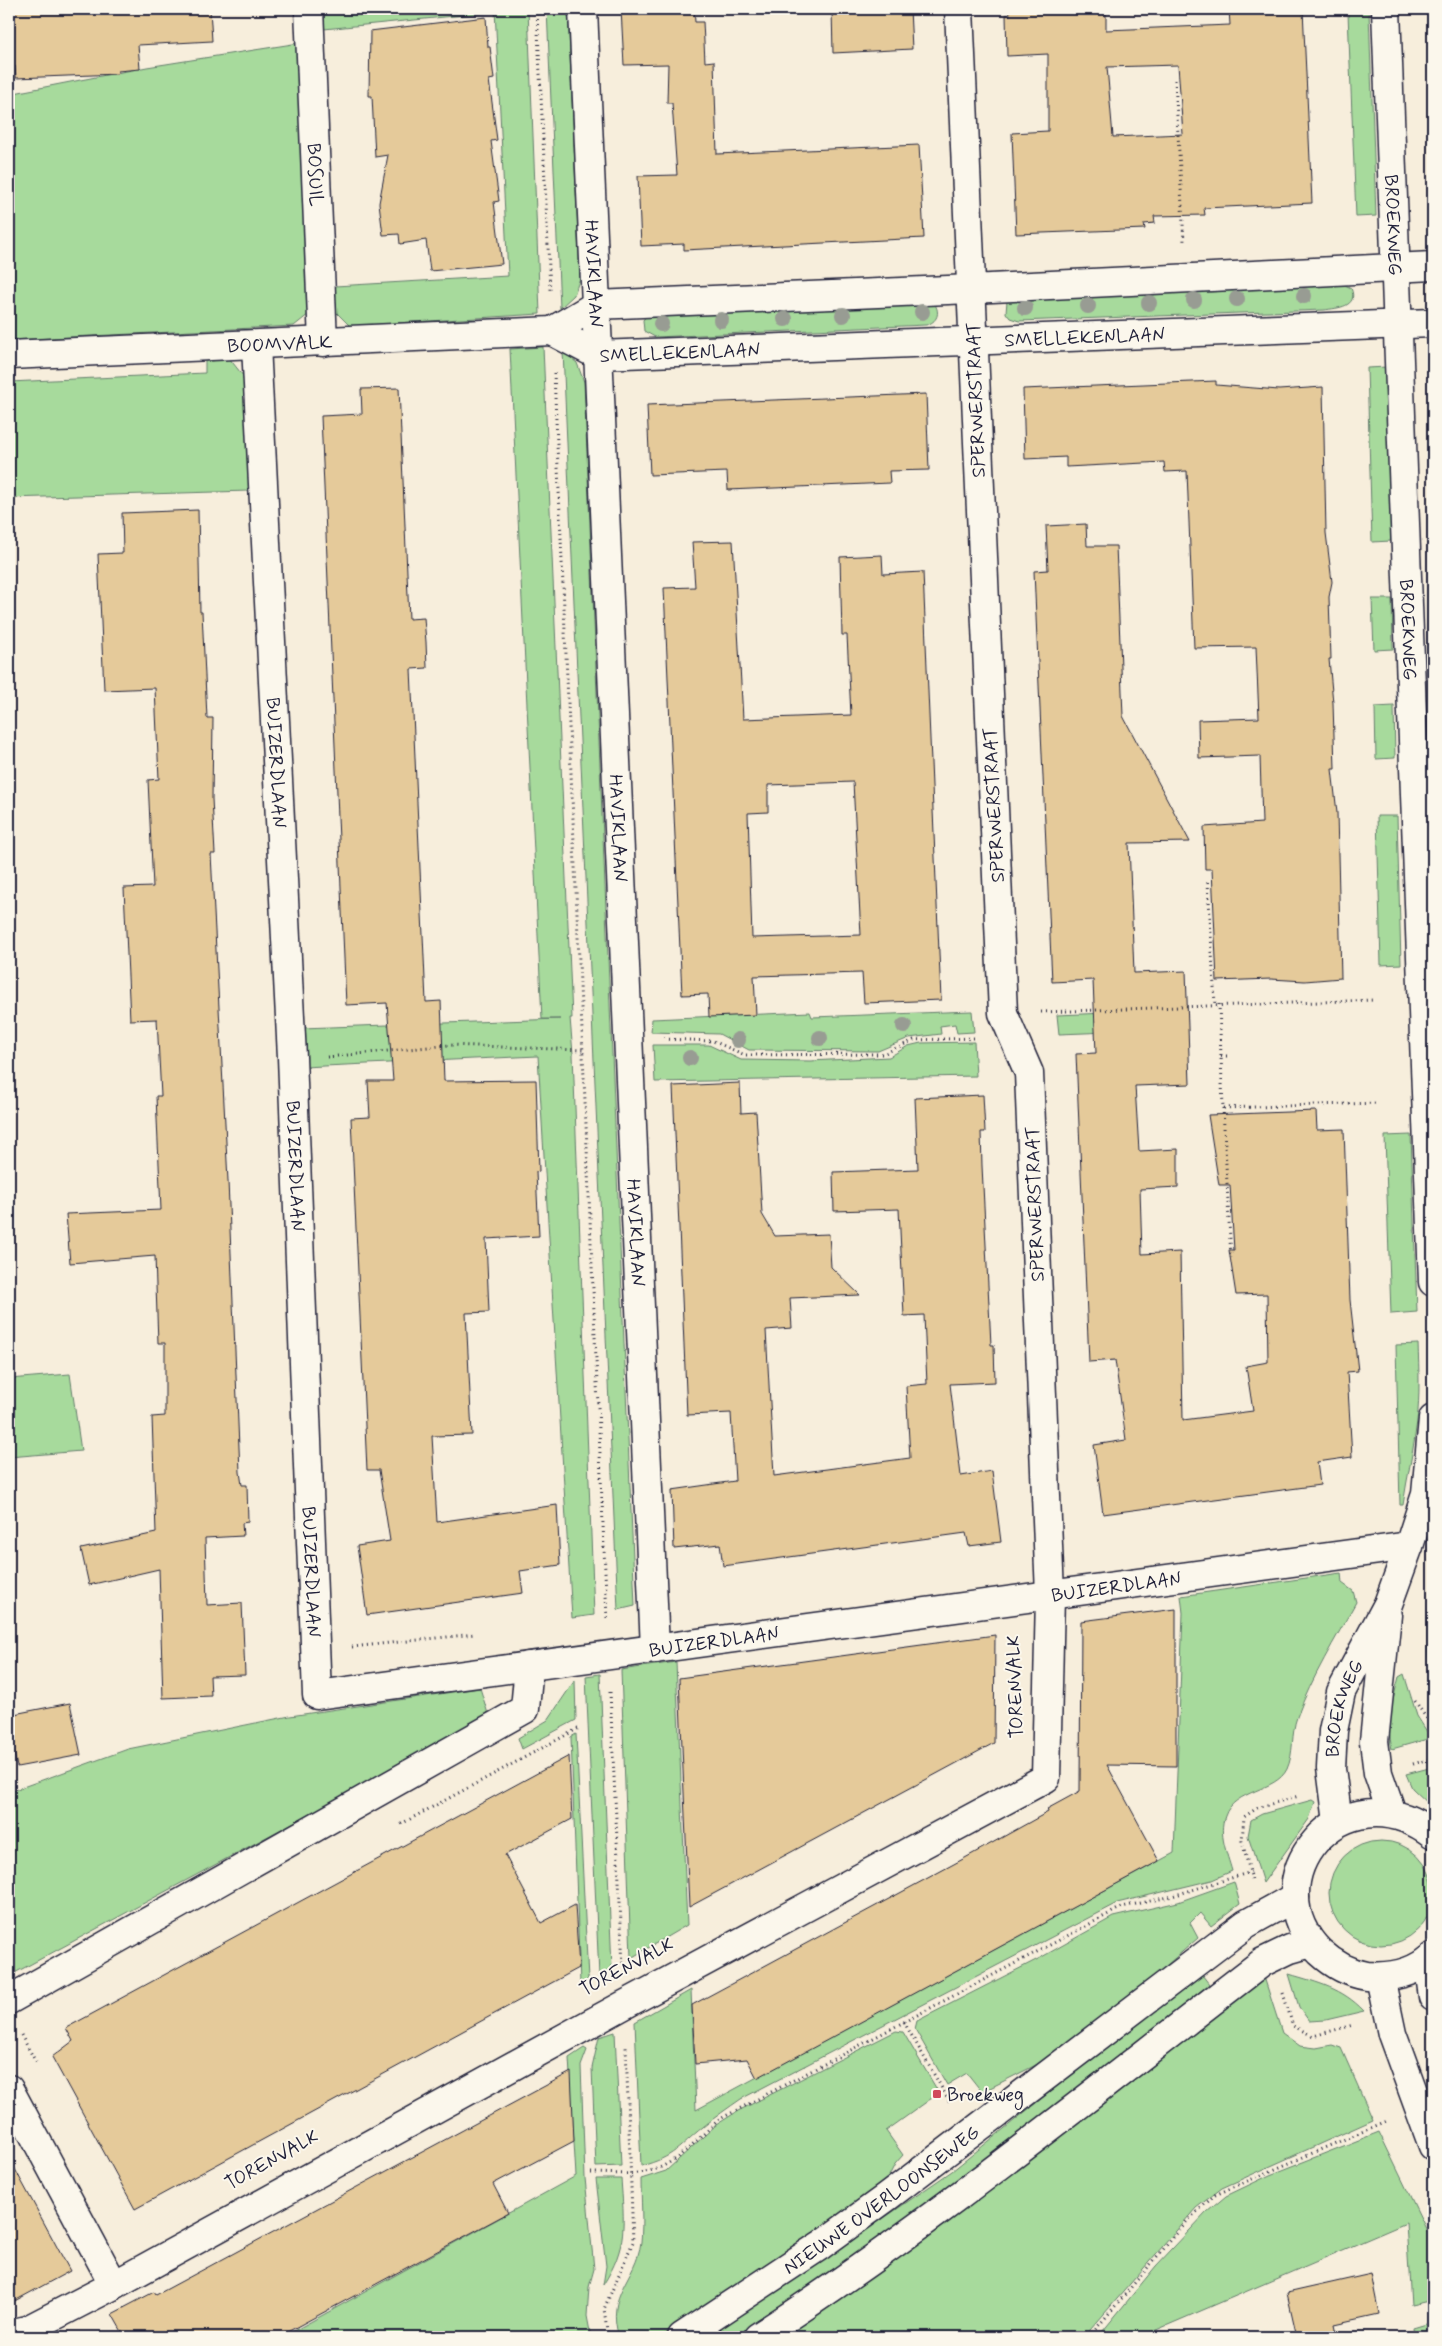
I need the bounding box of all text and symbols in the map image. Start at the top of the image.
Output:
street label: BOSUIL [301,143,328,207]
street label: BROEKWEG [1378,174,1407,276]
street label: HAVIKLAAN [578,219,608,328]
street label: SPERWERSTRAAT [961,322,992,478]
street label: SMELLEKENLAAN [1004,322,1166,353]
street label: BOOMVALK [227,330,333,359]
street label: SMELLEKENLAAN [599,338,761,369]
street label: BROEKWEG [1393,579,1422,681]
street label: BUIZERDLAAN [260,697,291,829]
street label: SPERWERSTRAAT [978,727,1011,883]
street label: HAVIKLAAN [603,774,632,883]
street label: BUIZERDLAAN [280,1100,310,1232]
street label: SPERWERSTRAAT [1020,1126,1051,1282]
street label: HAVIKLAAN [620,1178,650,1288]
street label: BUIZERDLAAN [296,1506,326,1638]
street label: BUIZERDLAAN [1050,1566,1183,1609]
street label: BUIZERDLAAN [648,1621,781,1664]
street label: TORENVALK [1001,1635,1030,1739]
street label: BROEKWEG [1321,1656,1370,1758]
street label: TORENVALK [575,1932,678,2003]
place label: Broekweg [947,2083,1024,2110]
marker: Broekweg [931,2088,943,2100]
street label: NIEUWE OVERLOONSEWEG [779,2120,985,2281]
street label: TORENVALK [220,2124,323,2196]

